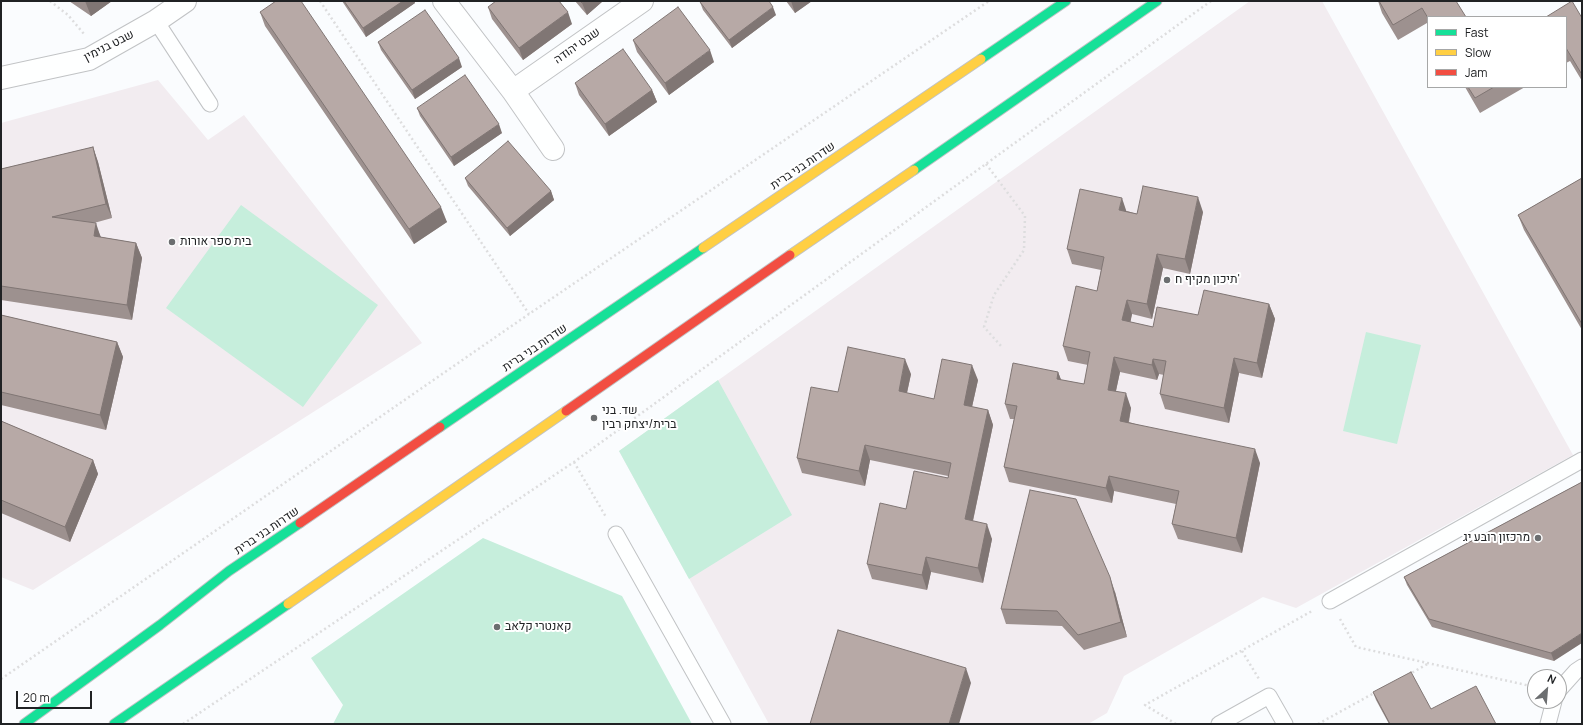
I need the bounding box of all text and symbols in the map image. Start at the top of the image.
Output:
legend [1427,16,1567,88]
text: Fast [1465,24,1489,41]
street label: שבט יהודה [551,25,603,67]
street label: שבט בנימין [81,27,137,65]
text: Slow [1465,44,1491,61]
text: Jam [1465,64,1487,81]
street label: שדרות בני ברית [768,139,838,193]
place label: בית ספר אורות [180,235,251,249]
marker: בית ספר אורות [167,237,177,247]
place label: תיכון מקיף ח' [1175,273,1240,287]
marker: תיכון מקיף ח' [1162,275,1172,285]
street label: שדרות בני ברית [500,321,570,375]
place label: שד. בני ברית/יצחק רבין [602,404,677,432]
marker: שד. בני ברית/יצחק רבין [589,413,599,423]
street label: שדרות בני ברית [232,504,302,558]
place label: מרכזון רובע יג [1463,531,1530,545]
marker: מרכזון רובע יג [1533,533,1543,543]
place label: קאנטרי קלאב [505,620,571,634]
marker: קאנטרי קלאב [492,622,502,632]
north arrow [1527,669,1567,709]
text: N [1545,670,1559,687]
scale bar [18,683,94,709]
text: 20 m [23,689,50,706]

